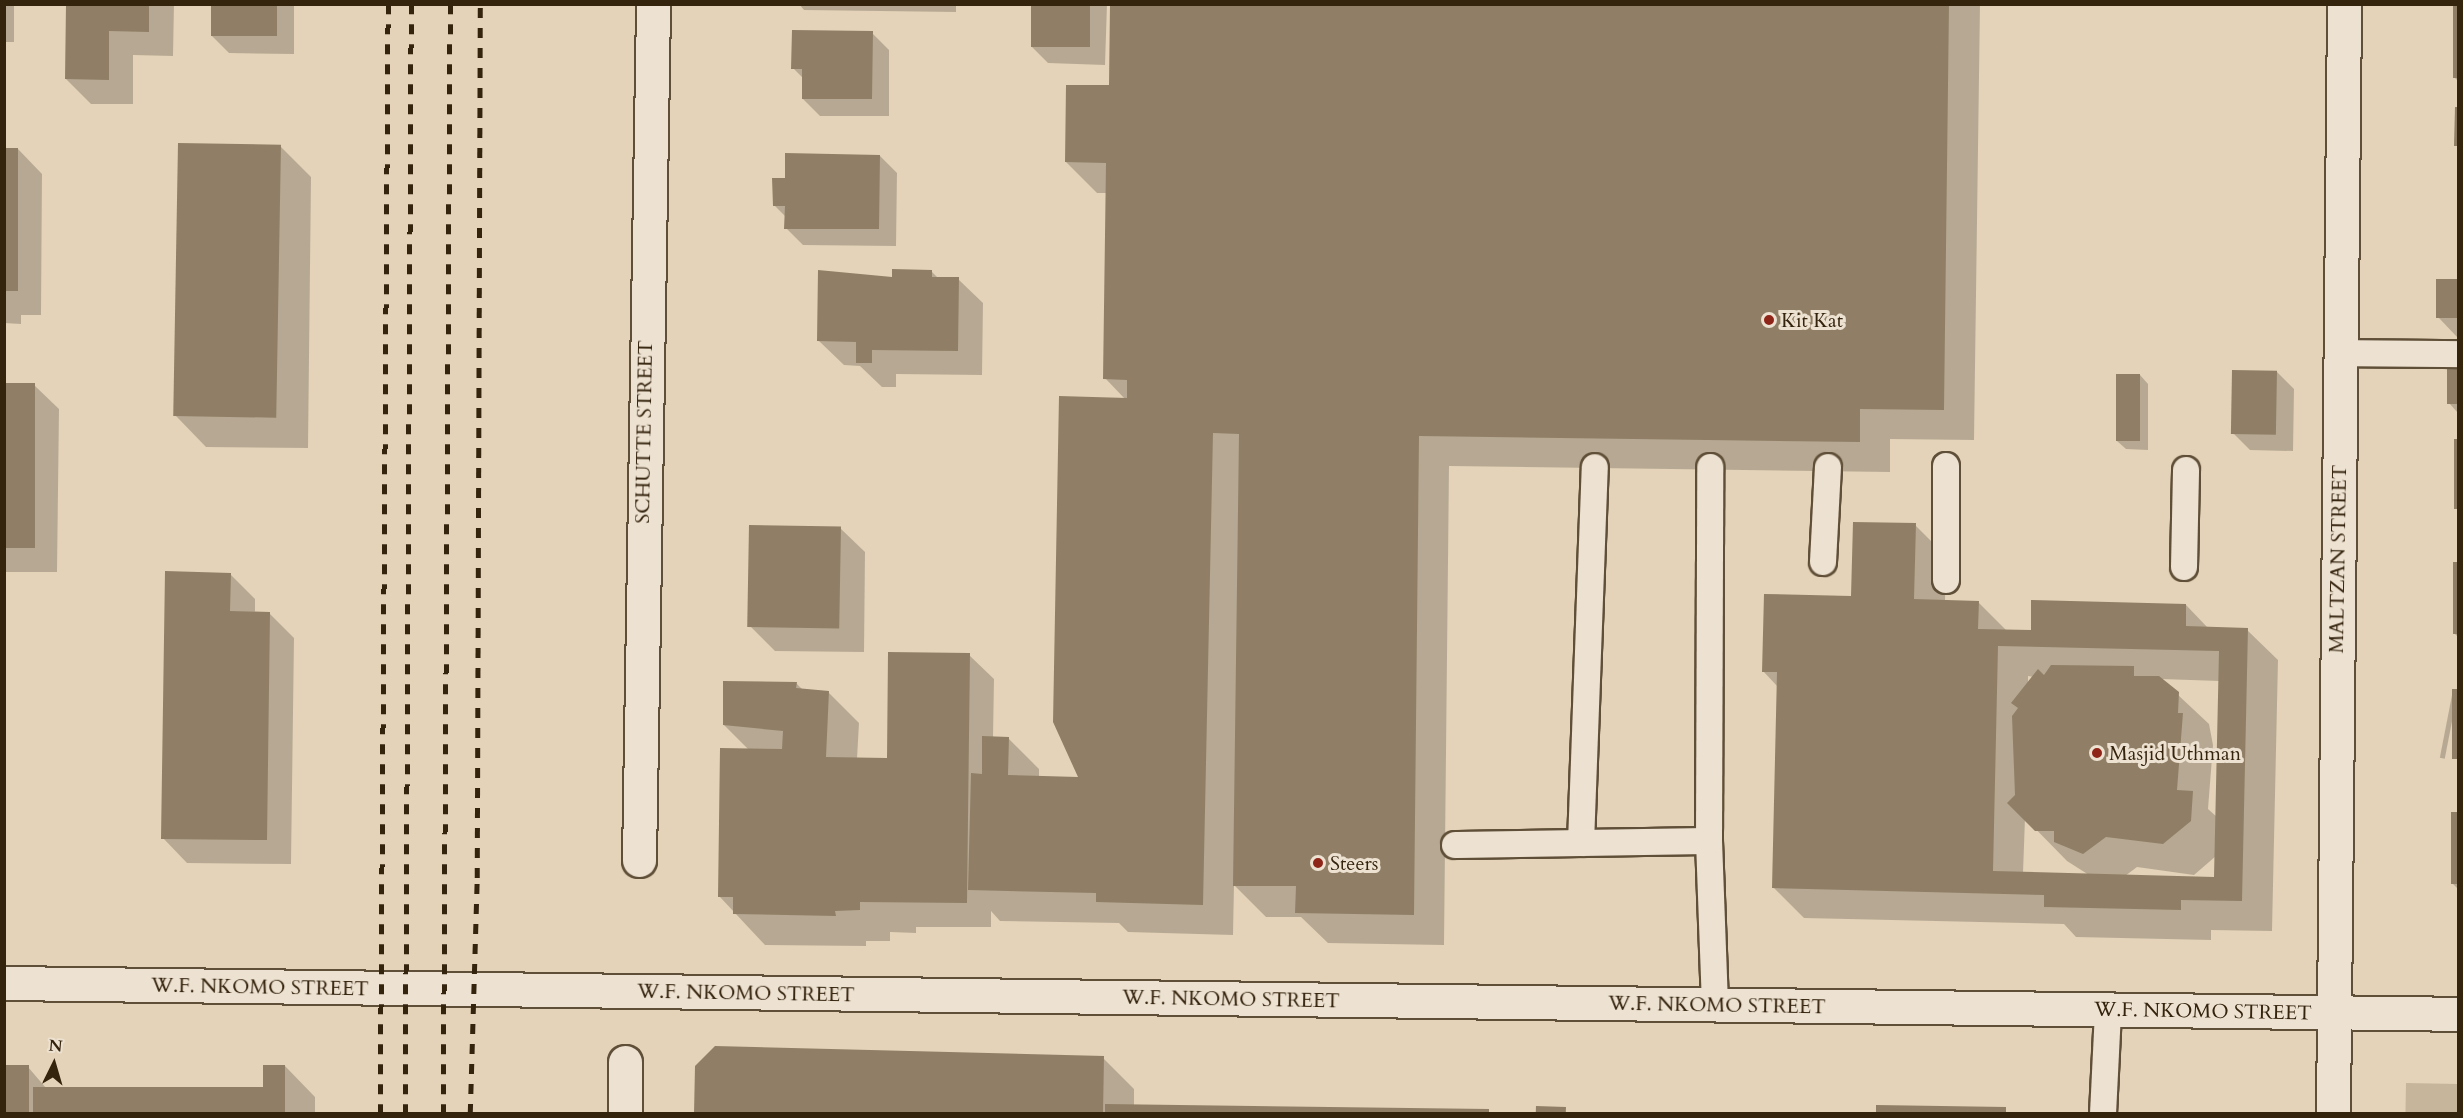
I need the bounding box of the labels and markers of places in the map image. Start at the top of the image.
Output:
place label: Kit Kat [1781,308,1843,332]
marker: Kit Kat [1762,313,1776,327]
place label: Masjid Uthman [2109,741,2241,765]
marker: Masjid Uthman [2090,746,2104,760]
place label: Steers [1330,851,1378,875]
marker: Steers [1311,856,1325,870]

